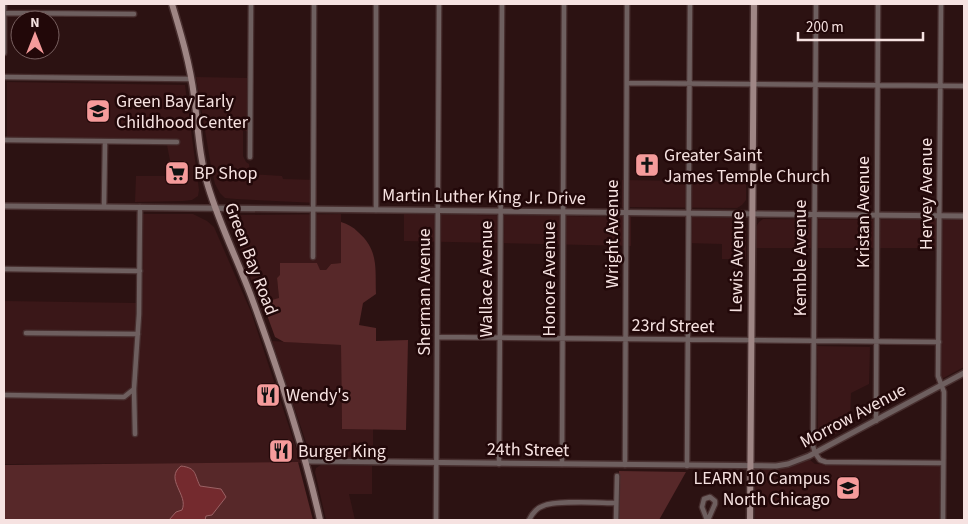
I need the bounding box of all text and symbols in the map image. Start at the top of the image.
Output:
north arrow [10,10,60,60]
scale bar [798,10,923,42]
text: N [30,13,40,33]
text: 200 m [806,17,844,38]
place label: Green Bay Early Childhood Center [116,89,249,135]
school or university icon: Green Bay Early Childhood Center [85,98,111,124]
street label: Hervey Avenue [914,138,939,250]
place label: Greater Saint James Temple Church [664,143,830,189]
church icon: Greater Saint James Temple Church [634,152,660,178]
street label: Kristan Avenue [851,156,876,268]
supermarket icon: BP Shop [164,160,190,186]
place label: BP Shop [194,161,258,186]
street label: Wright Avenue [600,180,625,288]
street label: Martin Luther King Jr. Drive [382,183,586,211]
street label: Green Bay Road [218,199,284,319]
street label: Kemble Avenue [788,200,813,316]
street label: Lewis Avenue [724,211,750,313]
street label: Wallace Avenue [474,220,499,338]
street label: Honore Avenue [537,221,562,337]
street label: Sherman Avenue [412,228,437,356]
street label: 23rd Street [631,313,715,339]
street label: Morrow Avenue [796,378,911,454]
restaurant icon: Wendy's [255,382,281,408]
place label: Wendy's [286,383,349,408]
street label: 24th Street [487,437,569,463]
restaurant icon: Burger King [268,438,294,464]
place label: Burger King [298,439,386,464]
place label: LEARN 10 Campus North Chicago [693,466,830,512]
school or university icon: LEARN 10 Campus North Chicago [835,475,861,501]

